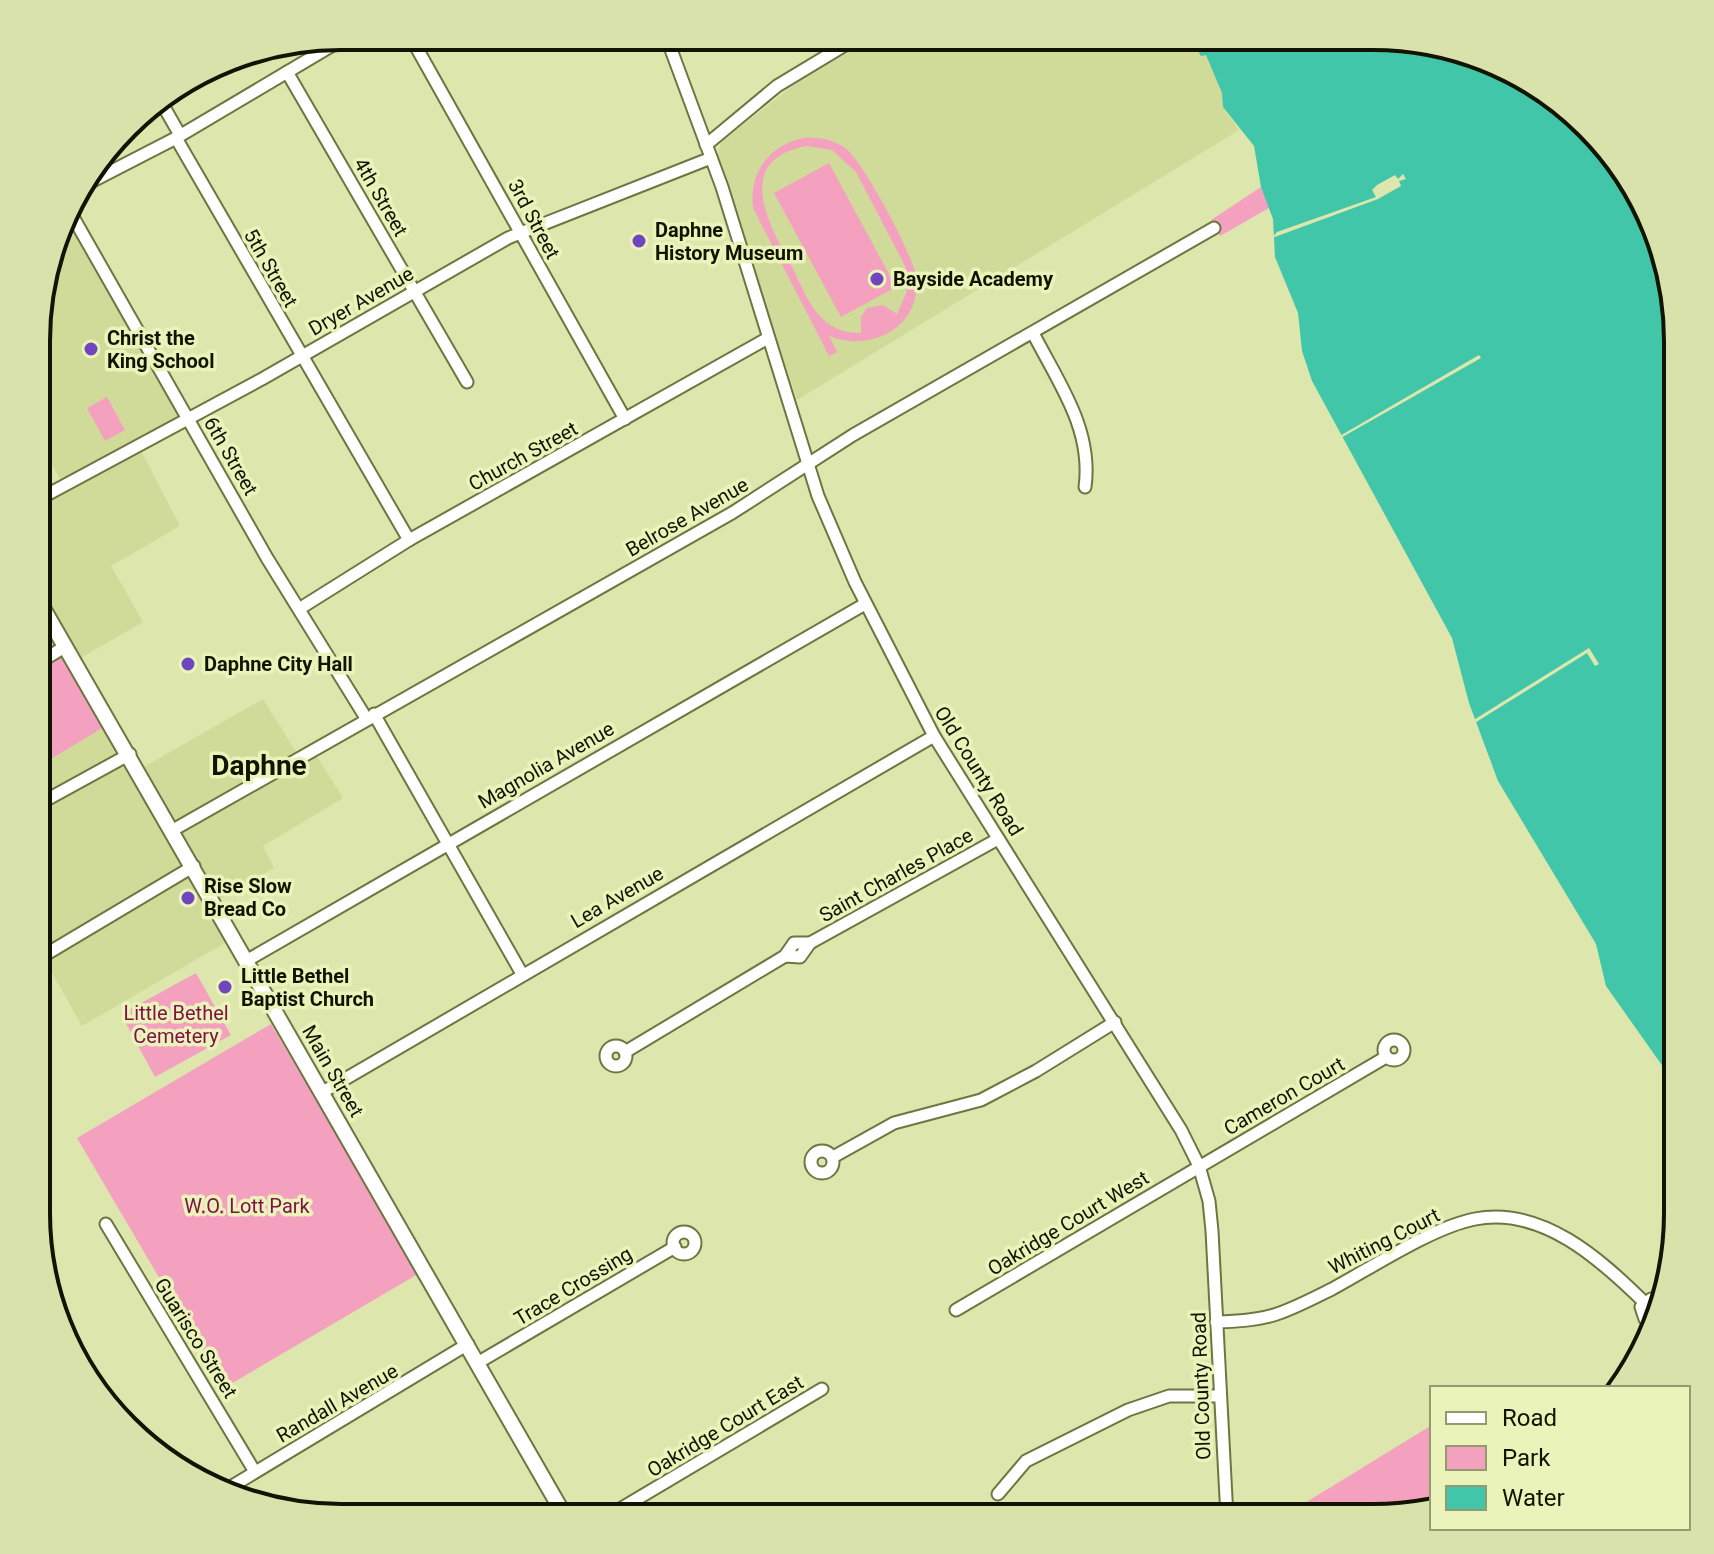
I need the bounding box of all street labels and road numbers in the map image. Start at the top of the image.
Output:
street label: 4th Street [349,154,413,240]
street label: 3rd Street [503,175,565,263]
street label: 5th Street [239,225,303,311]
street label: Dryer Avenue [304,261,418,341]
street label: 6th Street [199,413,263,499]
street label: Church Street [464,416,582,496]
street label: Belrose Avenue [622,472,752,562]
street label: Old County Road [930,702,1028,840]
street label: Magnolia Avenue [474,716,618,814]
street label: Saint Charles Place [815,823,977,927]
street label: Lea Avenue [567,861,667,933]
street label: Main Street [297,1021,369,1121]
street label: Cameron Court [1219,1052,1349,1140]
street label: Oakridge Court West [983,1165,1153,1281]
street label: Whiting Court [1324,1203,1444,1279]
street label: Trace Crossing [510,1241,636,1331]
street label: Guarisco Street [149,1274,243,1402]
street label: Old County Road [1186,1312,1216,1460]
street label: Randall Avenue [272,1358,402,1448]
street label: Oakridge Court East [643,1370,807,1482]

